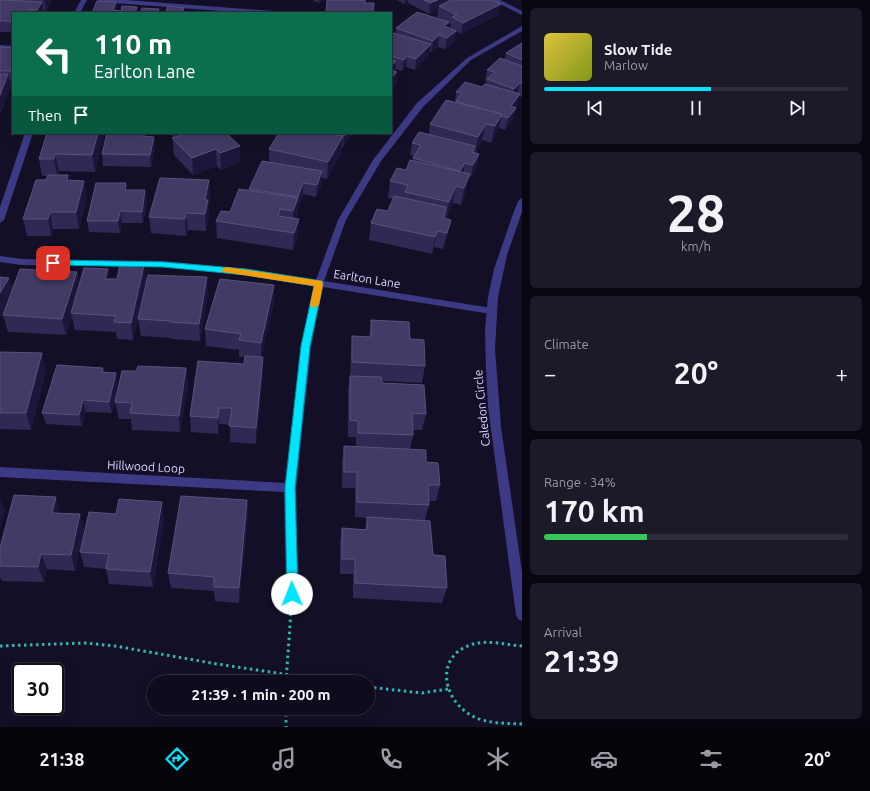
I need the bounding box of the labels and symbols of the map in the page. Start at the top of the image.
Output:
pin [36,246,70,280]
street label: Earlton Lane [333,267,402,290]
street label: Caledon Circle [471,369,492,447]
street label: Hillwood Loop [107,458,185,475]
position arrow [271,573,313,615]
speed limit sign: 30 [12,663,64,715]

